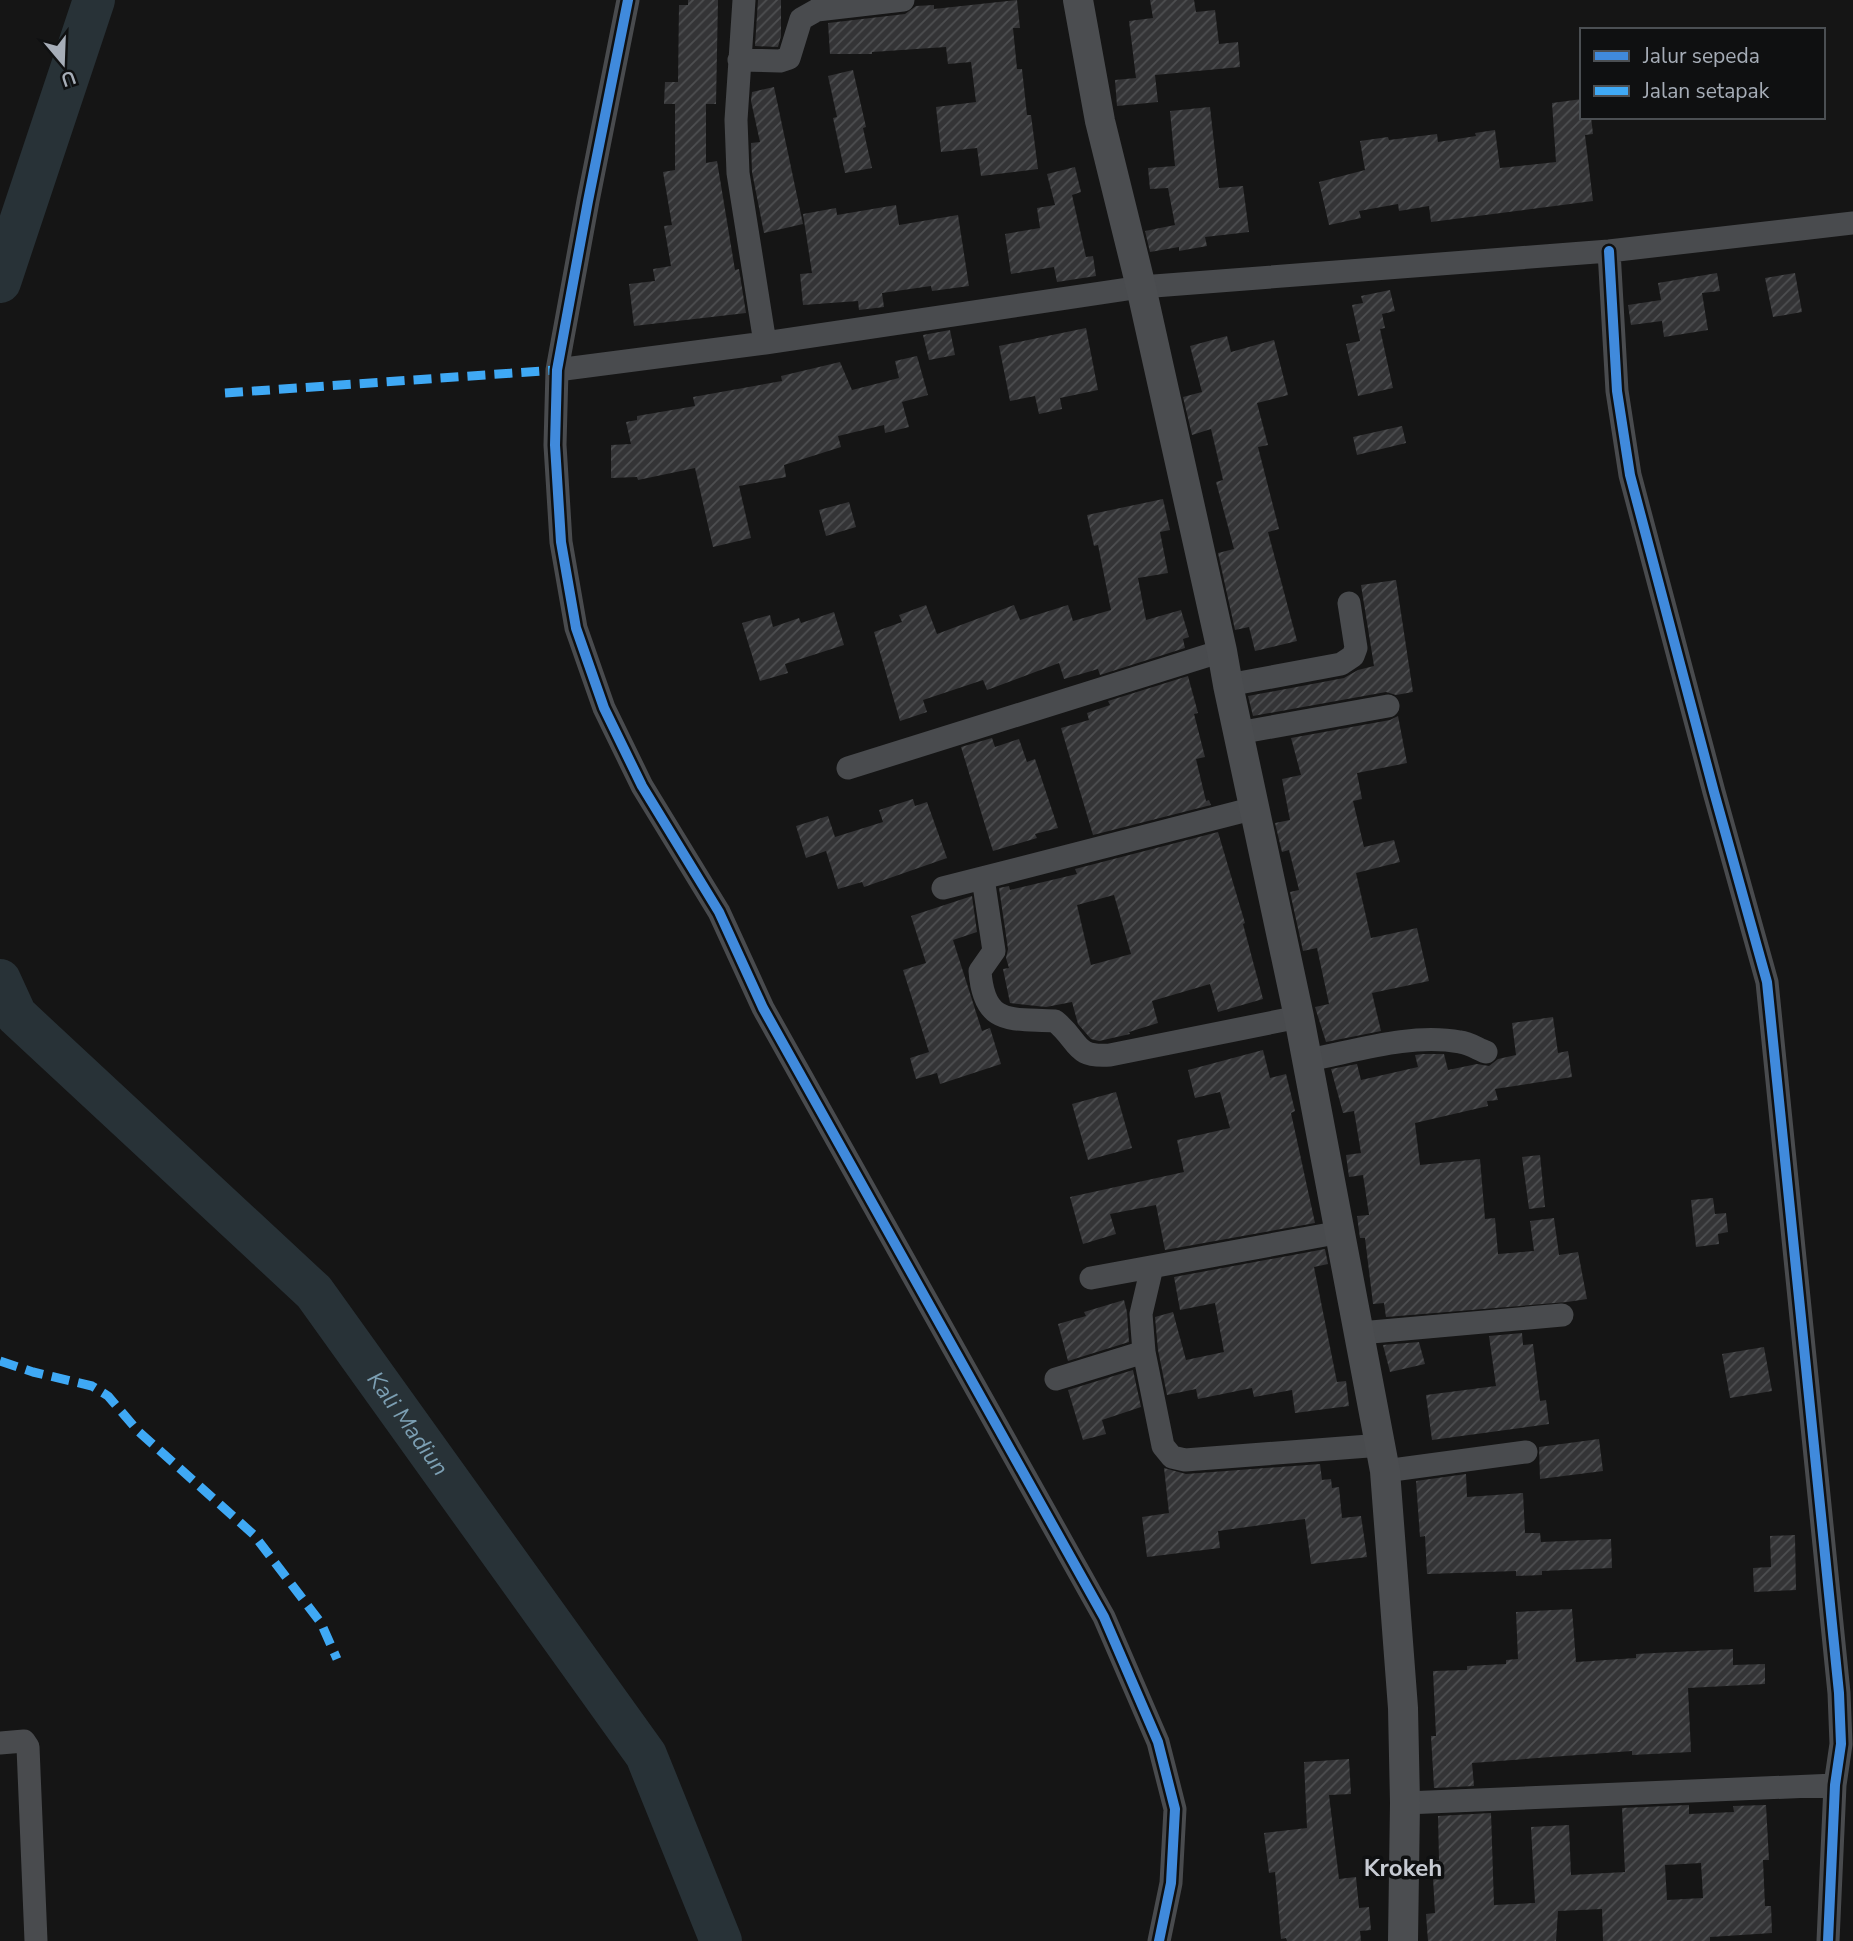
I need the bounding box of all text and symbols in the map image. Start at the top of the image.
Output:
north arrow [28,28,98,98]
legend [1580,28,1825,119]
text: Jalur sepeda [1642,42,1760,70]
text: U [57,64,79,93]
text: Jalan setapak [1642,77,1770,105]
water label: Kali Madiun [360,1365,456,1482]
district label: Krokeh [1364,1852,1442,1884]

